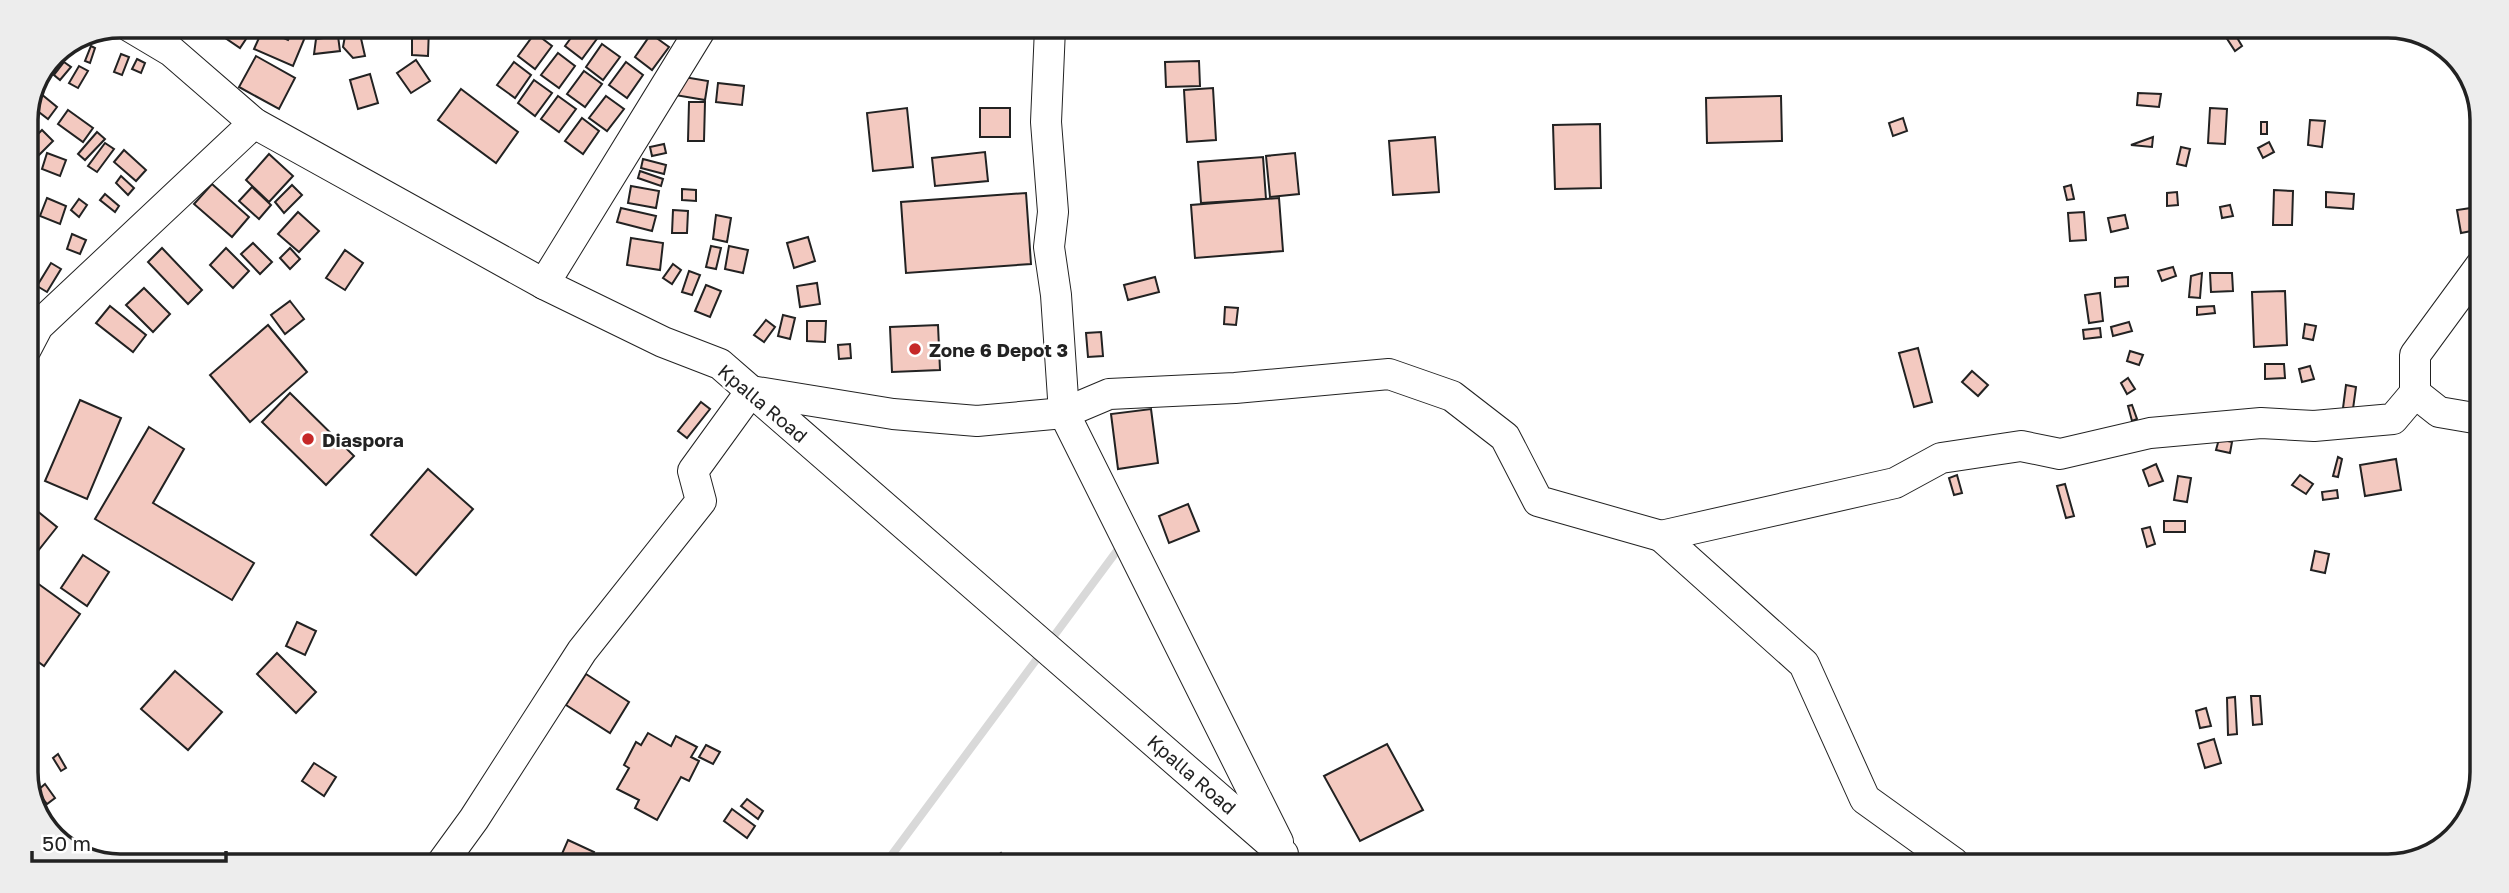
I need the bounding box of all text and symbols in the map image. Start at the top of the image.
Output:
place label: Zone 6 Depot 3 [929,338,1068,361]
marker: Zone 6 Depot 3 [907,341,923,357]
street label: Kpalla Road [714,359,812,447]
place label: Diaspora [322,428,404,451]
marker: Diaspora [300,431,316,447]
street label: Kpalla Road [1143,729,1241,819]
scale bar [32,820,226,864]
text: 50 m [42,830,91,856]

